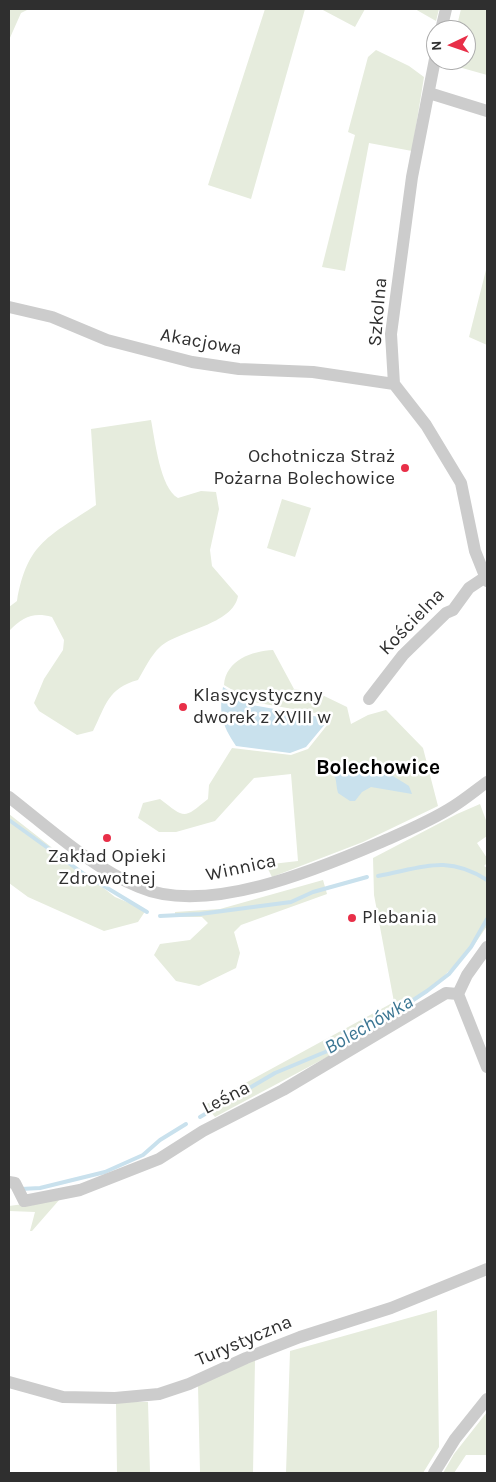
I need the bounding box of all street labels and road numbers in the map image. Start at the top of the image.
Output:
street label: Szkolna [364,277,392,347]
street label: Akacjowa [158,324,244,360]
street label: Kościelna [374,584,450,660]
street label: Winnica [204,849,278,887]
street label: Leśna [198,1076,254,1120]
street label: Turystyczna [193,1311,295,1371]

